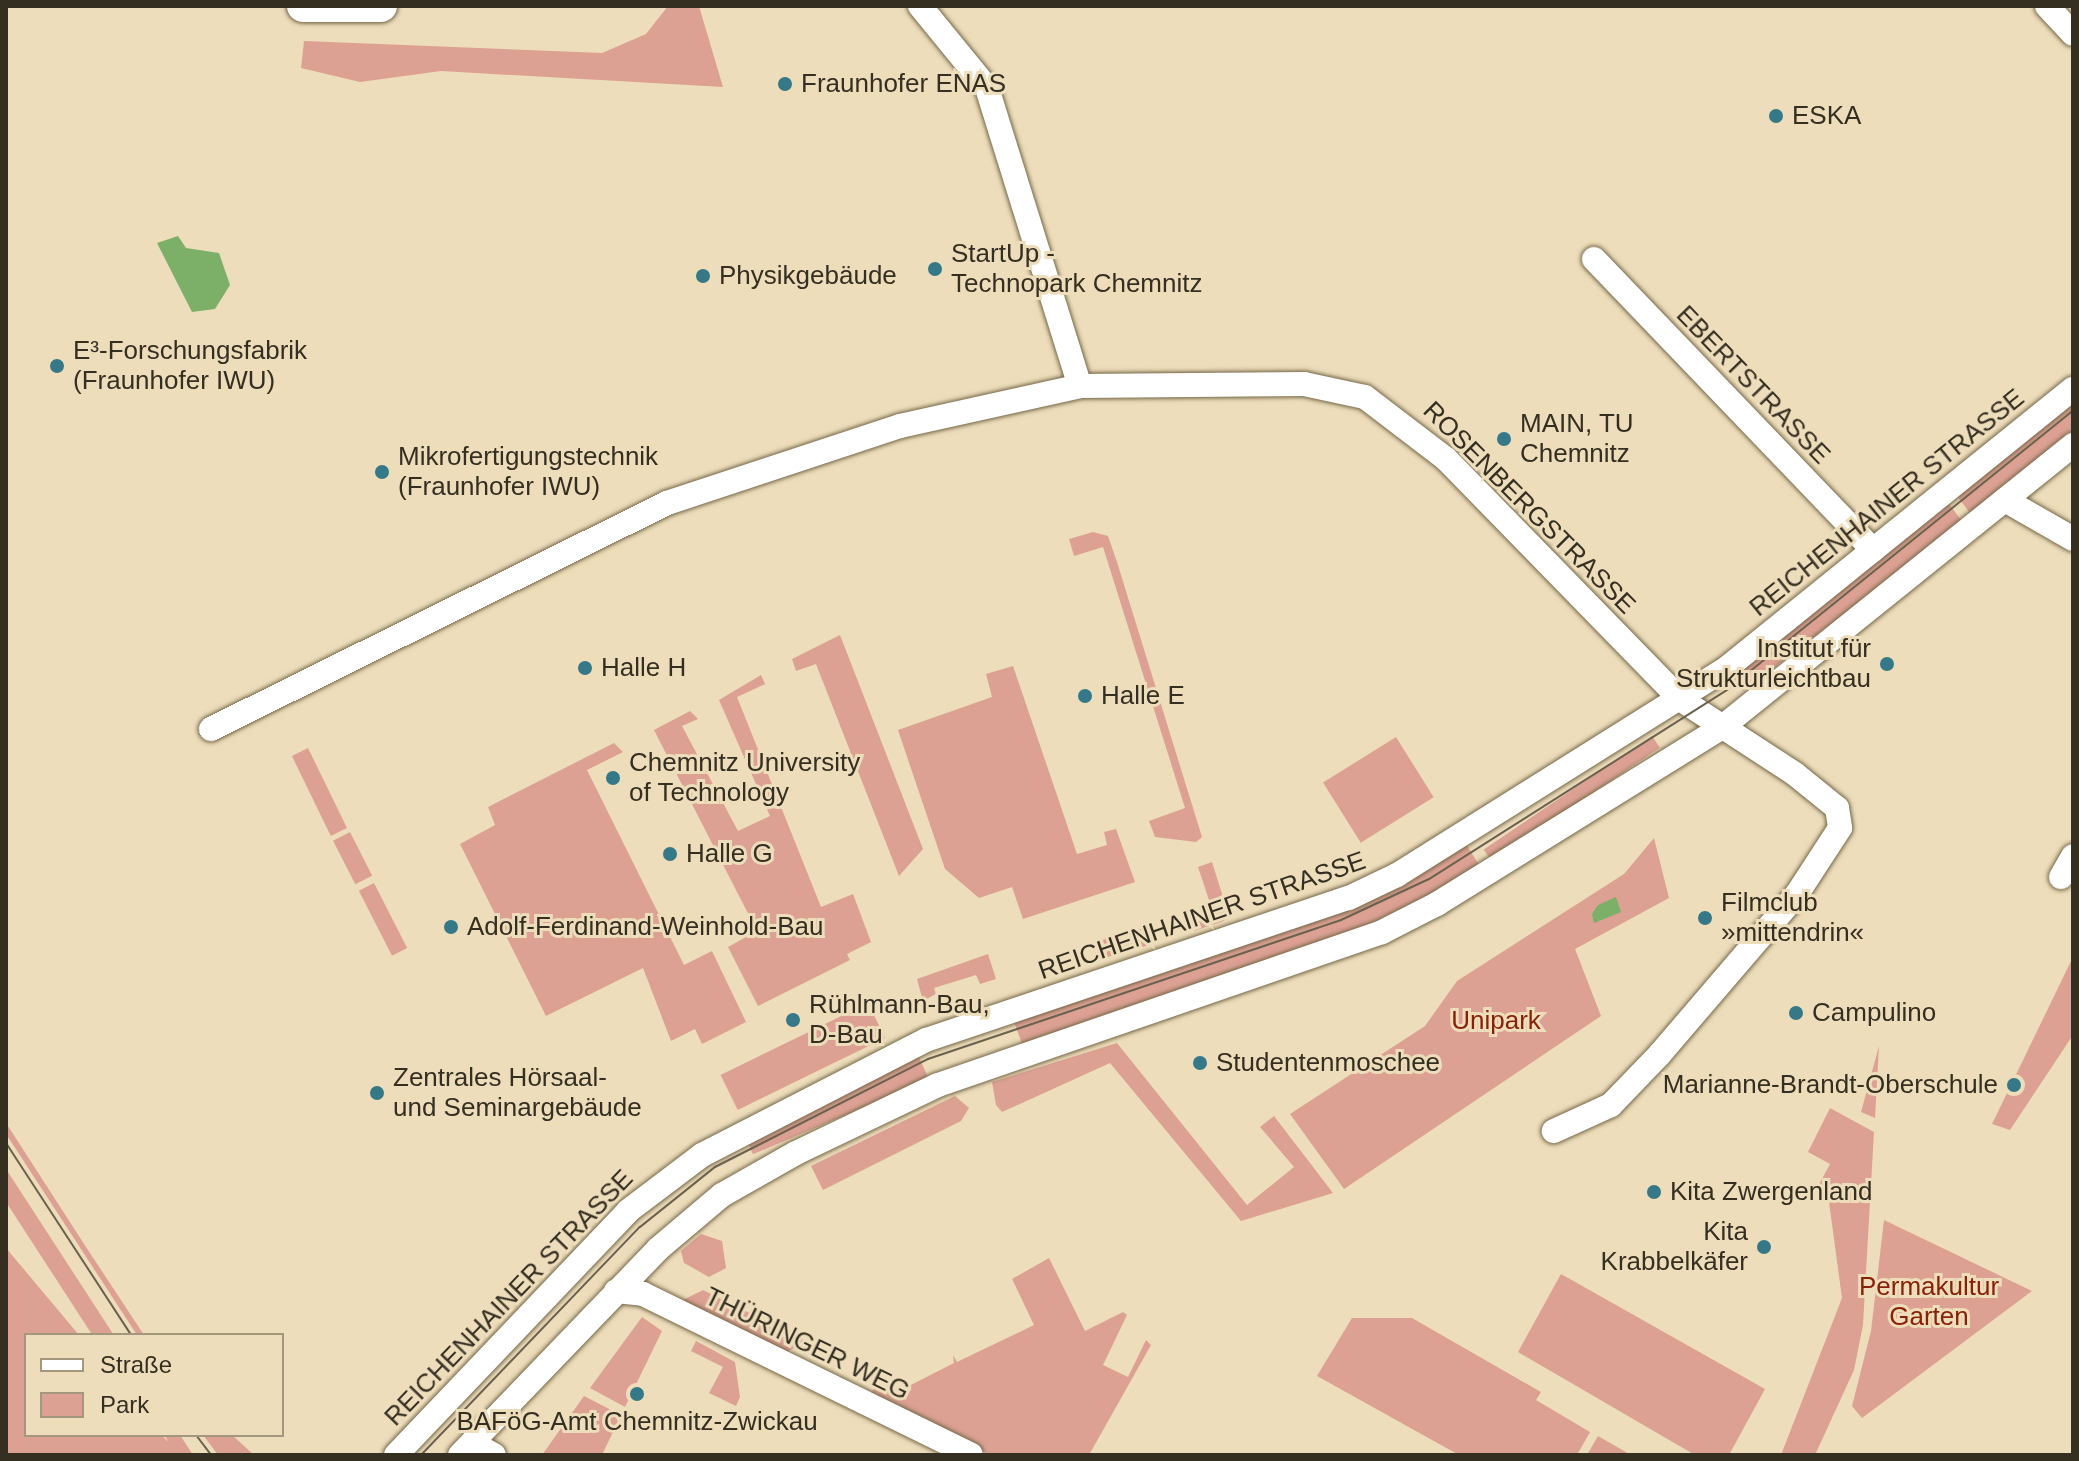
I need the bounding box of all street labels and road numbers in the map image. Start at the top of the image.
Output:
street label: EBERTSTRASSE [1670,300,1836,470]
street label: REICHENHAINER STRASSE [1744,383,2030,623]
street label: ROSENBERGSTRASSE [1416,395,1642,621]
street label: REICHENHAINER STRASSE [1034,845,1370,987]
street label: REICHENHAINER STRASSE [378,1163,640,1433]
street label: THÜRINGER WEG [700,1281,914,1407]

